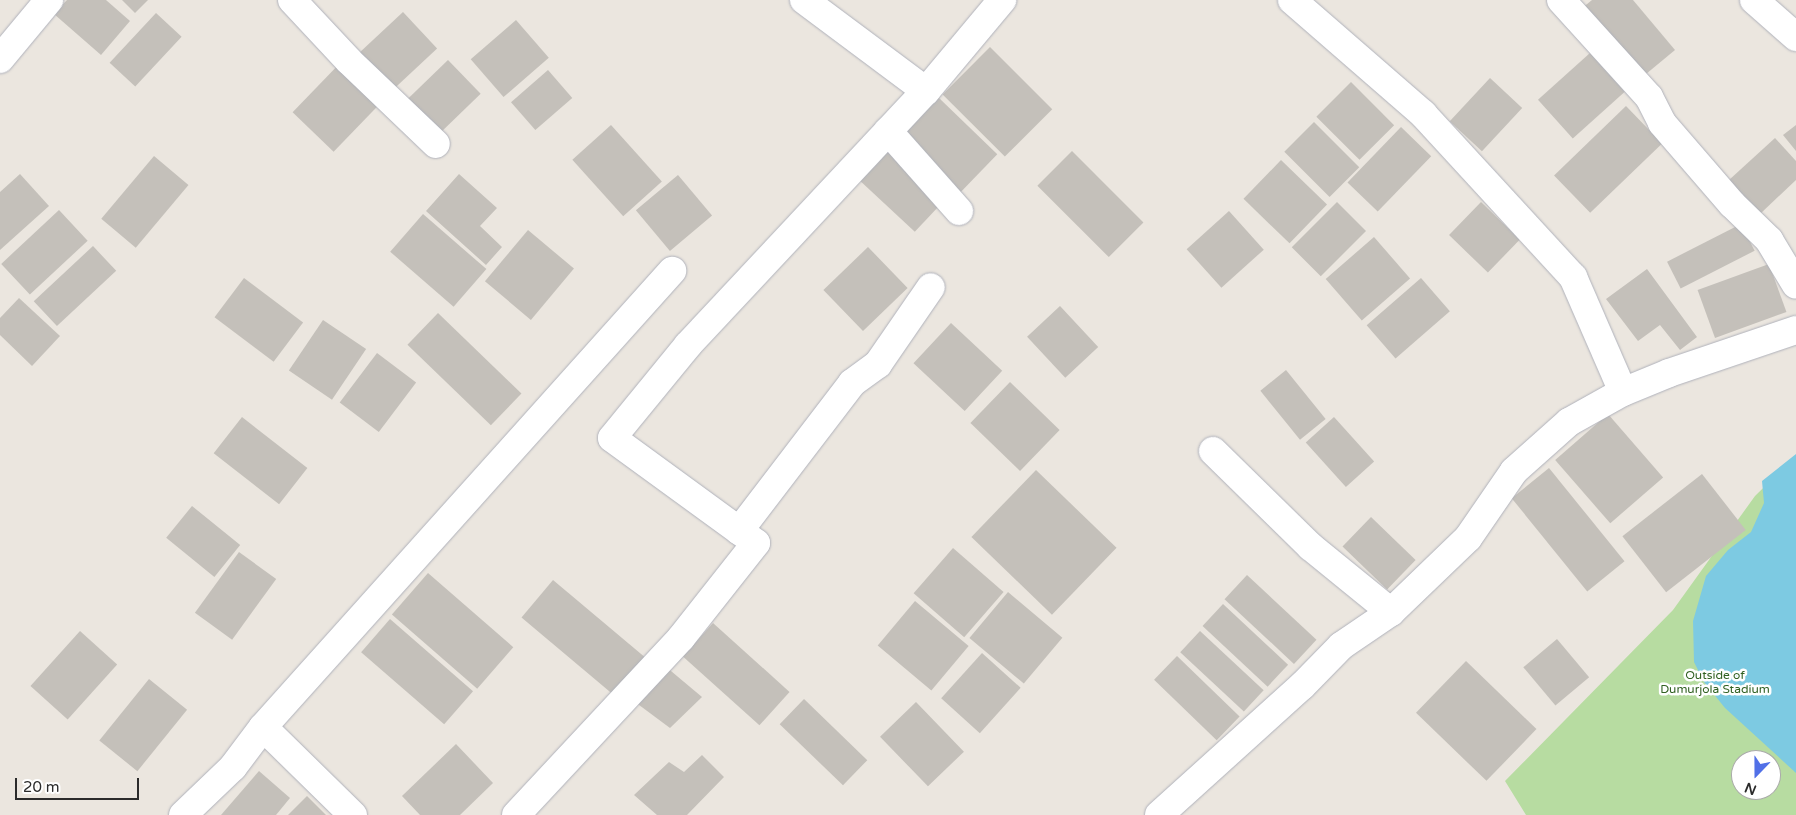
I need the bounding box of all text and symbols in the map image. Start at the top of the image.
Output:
park label: Outside of Dumurjola Stadium [1660,669,1770,697]
north arrow [1731,750,1781,800]
scale bar [18,768,141,800]
text: 20 m [23,778,60,796]
text: N [1742,778,1759,798]

